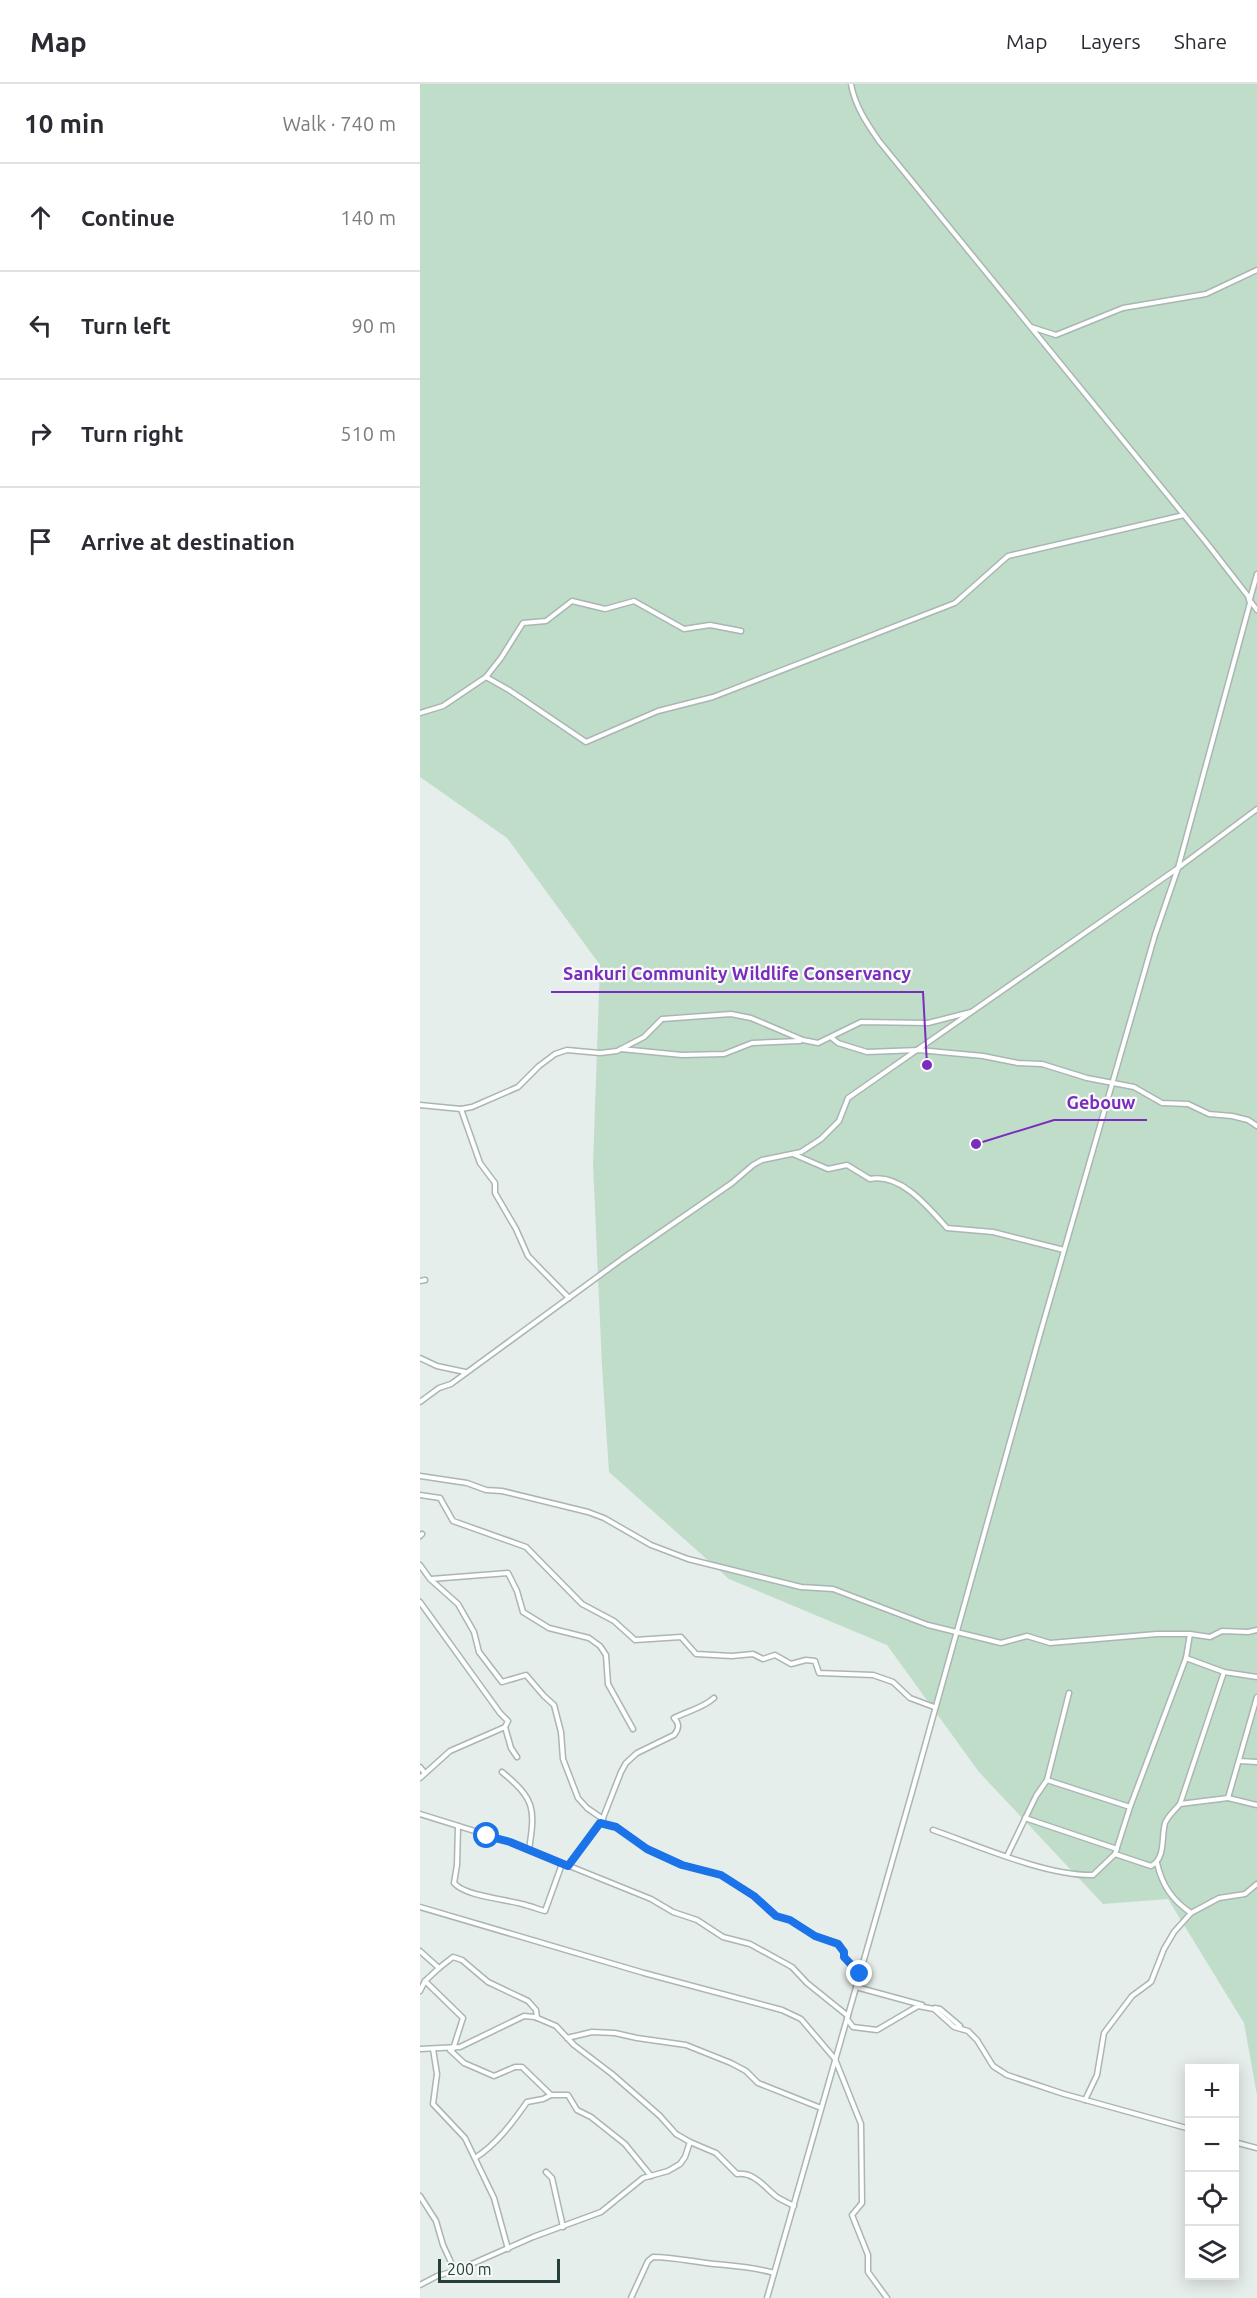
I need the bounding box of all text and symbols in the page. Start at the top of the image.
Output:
text: Map [30,26,87,57]
text: Map [1006,29,1047,53]
text: Layers [1080,29,1141,53]
text: Share [1174,29,1227,53]
text: 10 min [24,109,104,138]
text: Walk · 740 m [283,112,396,135]
icon: ahead [24,201,57,234]
text: Continue [81,205,175,230]
text: 140 m [340,206,396,229]
icon: left [24,309,57,342]
text: Turn left [81,313,171,338]
text: 90 m [352,314,396,337]
icon: right [24,417,57,450]
text: Turn right [81,421,183,446]
text: 510 m [340,422,396,445]
icon: arrive [24,525,57,558]
text: Arrive at destination [81,529,295,554]
callout: Sankuri Community Wildlife Conservancy [551,956,923,992]
text: Sankuri Community Wildlife Conservancy [563,963,911,983]
callout: Gebouw [1054,1084,1147,1120]
text: Gebouw [1067,1092,1135,1112]
route start [473,1822,499,1848]
route end [846,1960,872,1986]
map controls [1185,2064,1239,2280]
button: + [1185,2064,1239,2118]
button: − [1185,2118,1239,2172]
button: locate [1185,2172,1239,2226]
button: layers [1185,2226,1239,2280]
scale bar [438,2256,560,2284]
text: 200 m [447,2260,492,2278]

